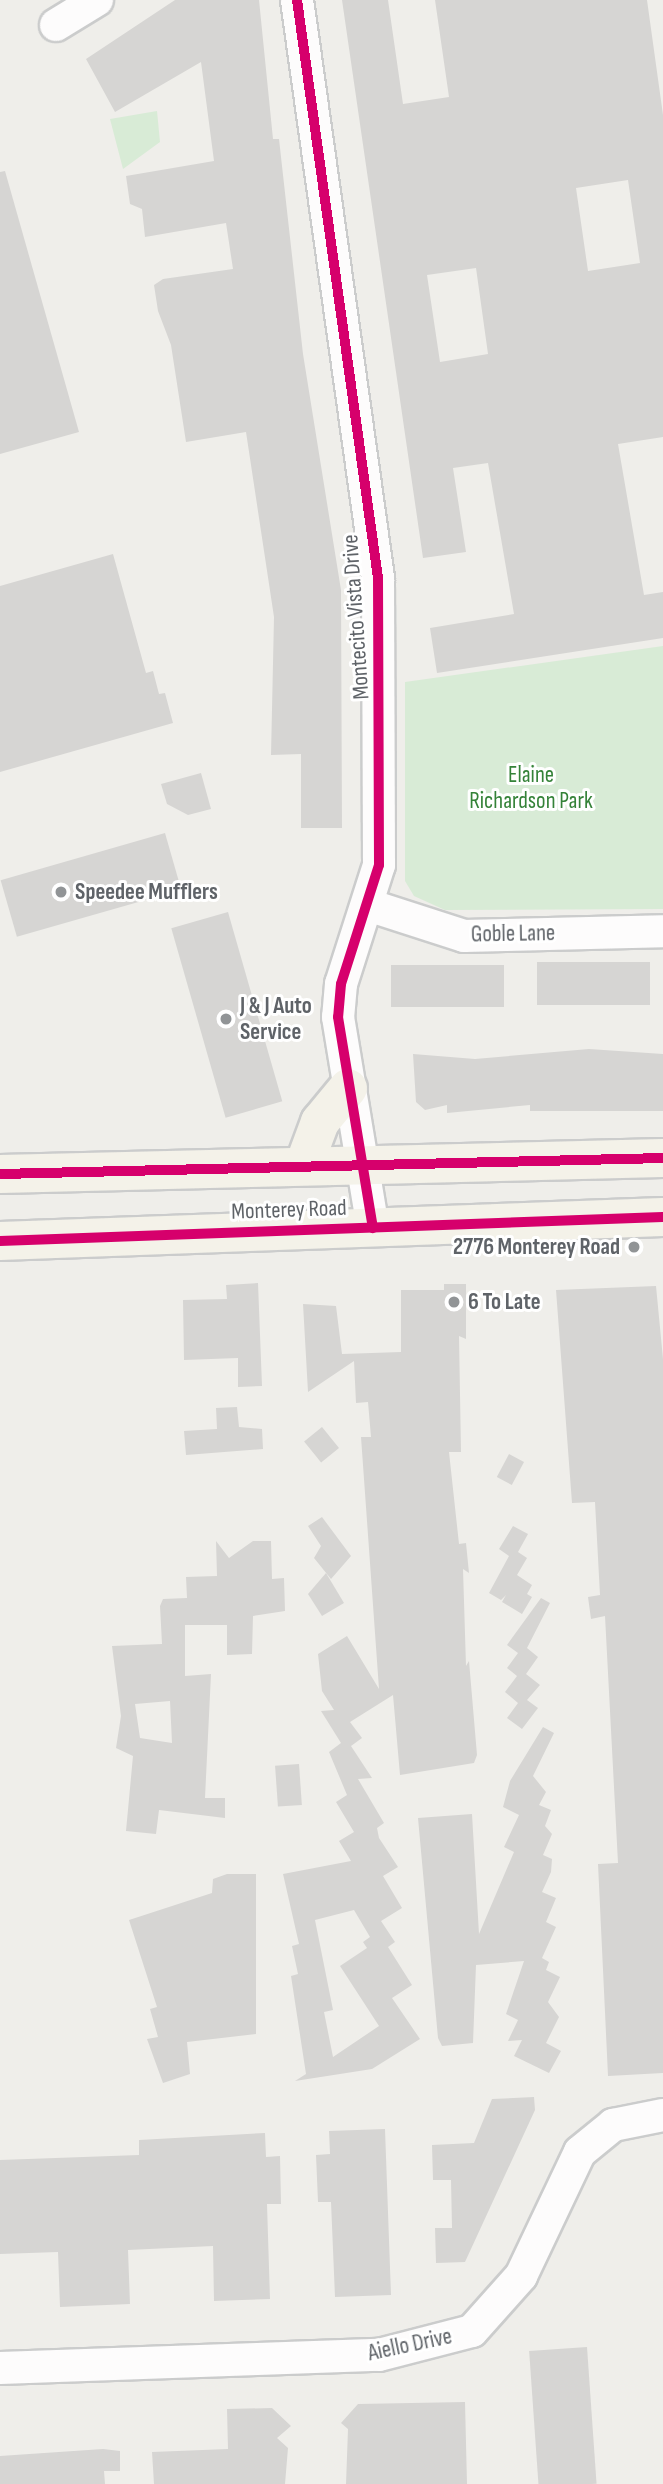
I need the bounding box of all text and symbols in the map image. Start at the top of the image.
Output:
street label: Montecito Vista Drive [336,534,376,700]
park label: Elaine Richardson Park [469,761,593,815]
place label: Speedee Mufflers [75,878,218,906]
marker: Speedee Mufflers [53,884,69,900]
street label: Goble Lane [471,919,555,949]
place label: J & J Auto Service [240,992,312,1046]
marker: J & J Auto Service [218,1011,234,1027]
street label: Monterey Road [231,1194,347,1226]
place label: 2776 Monterey Road [453,1233,620,1261]
marker: 2776 Monterey Road [626,1239,642,1255]
place label: 6 To Late [468,1288,541,1316]
marker: 6 To Late [446,1294,462,1310]
street label: Aiello Drive [365,2323,455,2367]

